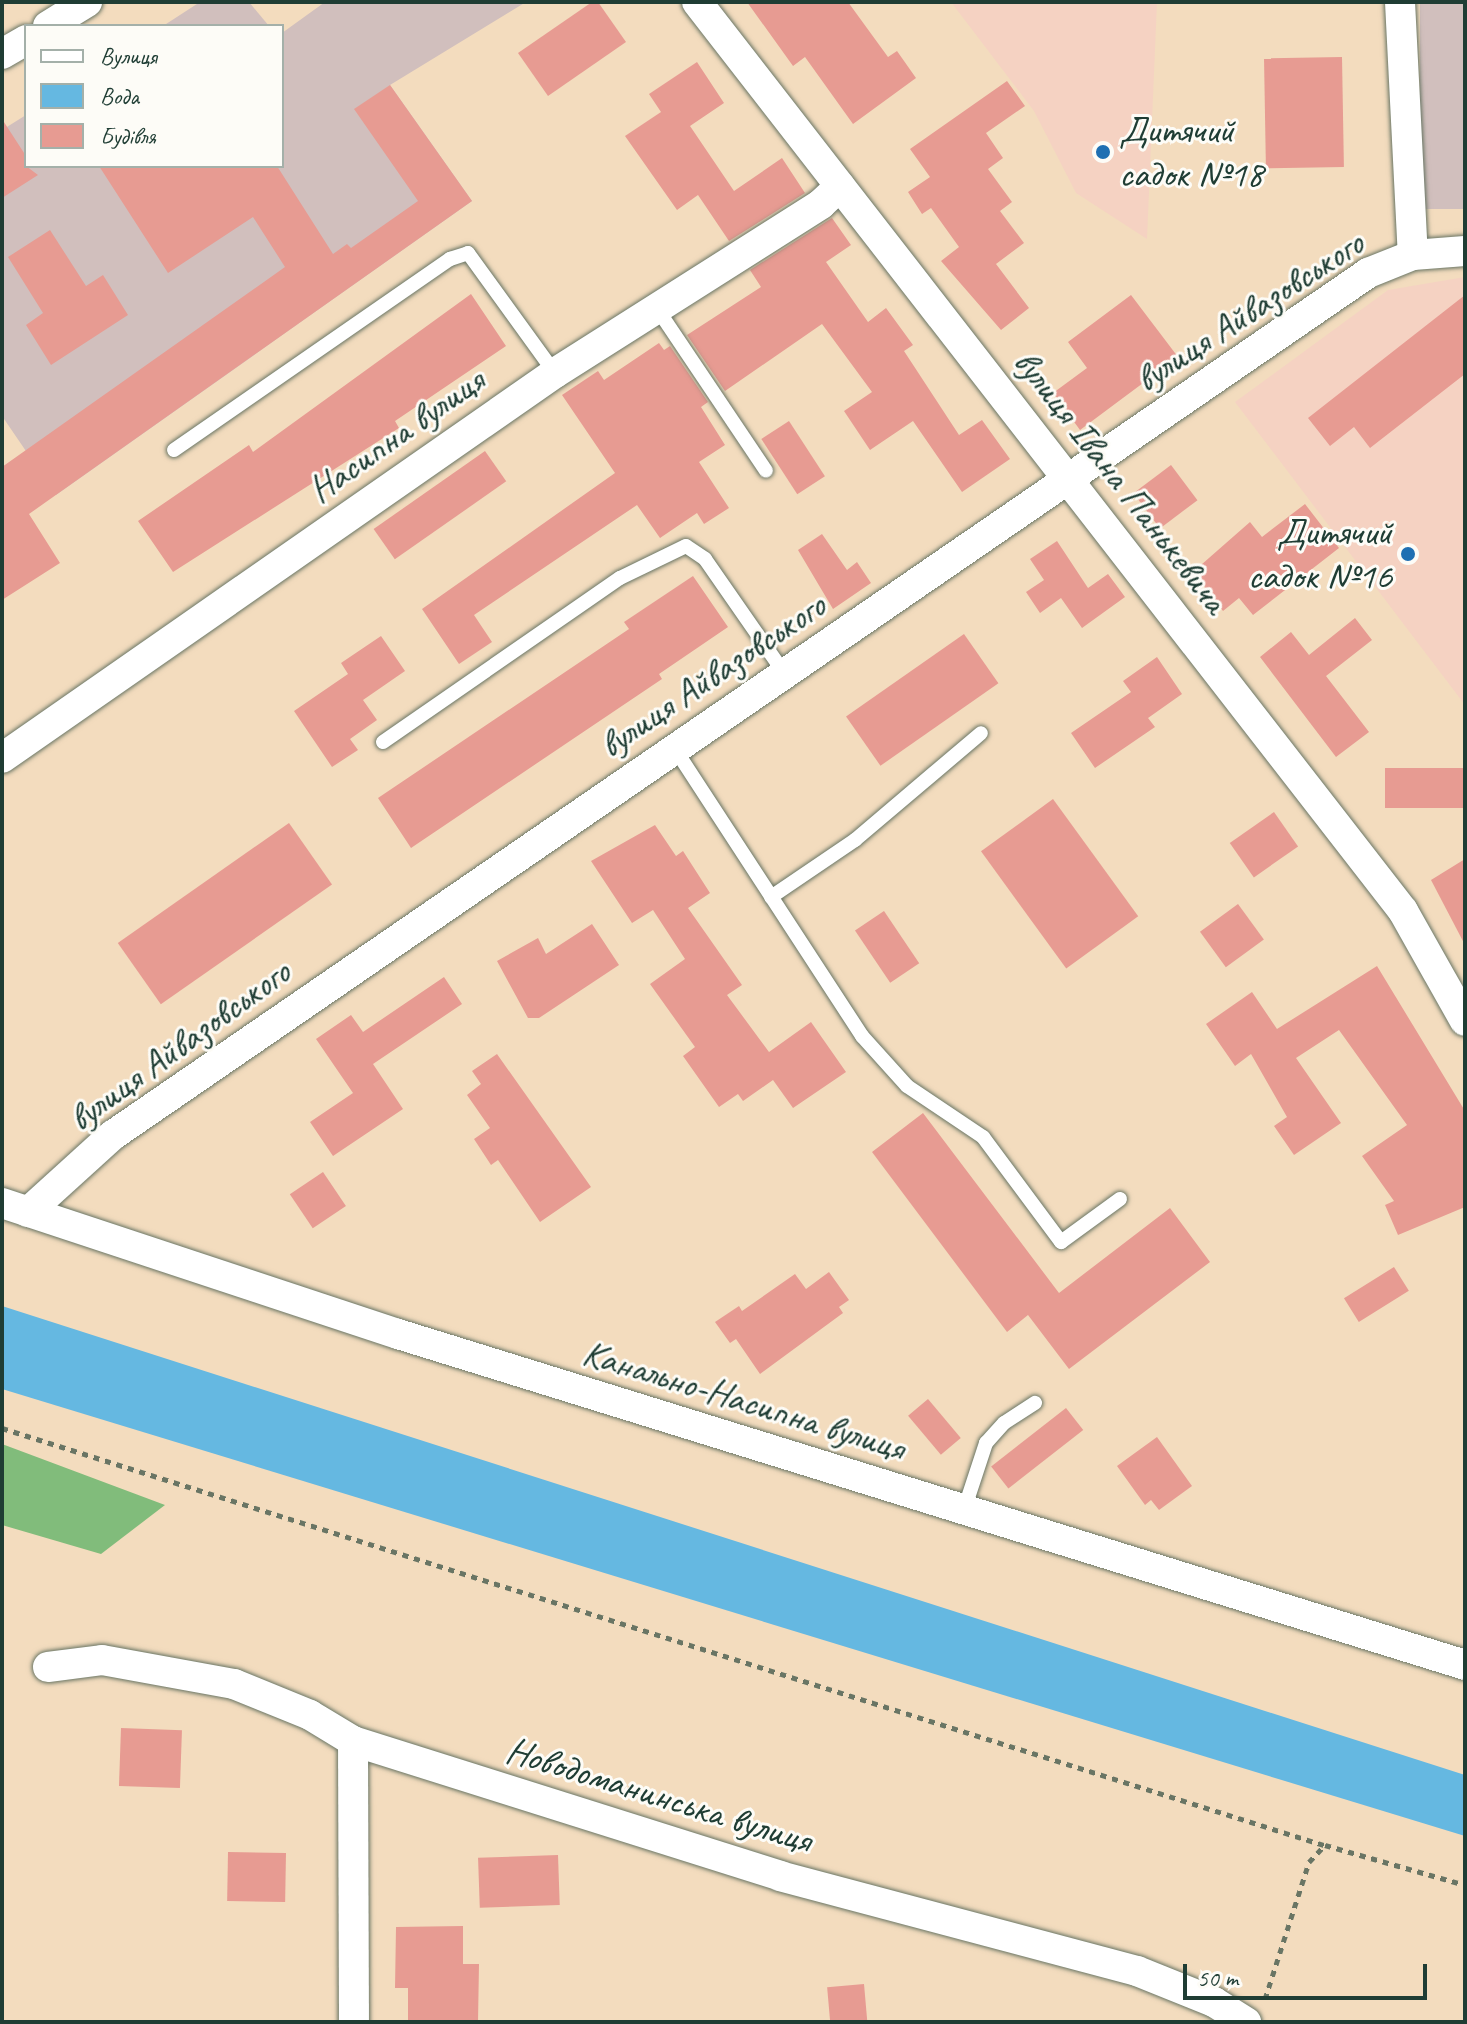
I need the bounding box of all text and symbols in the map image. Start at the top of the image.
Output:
legend [24,24,284,168]
text: Вулиця [100,41,157,71]
text: Вода [100,81,139,111]
place label: Дитячий садок №18 [1119,107,1263,196]
text: Будівля [100,121,156,151]
marker: Дитячий садок №18 [1094,143,1112,161]
street label: вулиця Айвазовського [1126,220,1372,402]
street label: вулиця Івана Панькевича [1005,341,1237,621]
street label: Насипна вулиця [299,358,493,512]
place label: Дитячий садок №16 [1248,509,1392,598]
marker: Дитячий садок №16 [1399,545,1417,563]
street label: вулиця Айвазовського [590,582,834,768]
street label: вулиця Айвазовського [59,949,299,1141]
street label: Канально-Насипна вулиця [578,1329,910,1471]
street label: Новодоманинська вулиця [502,1727,816,1863]
scale bar [1187,1948,1431,1998]
text: 50 m [1197,1963,1238,1993]

